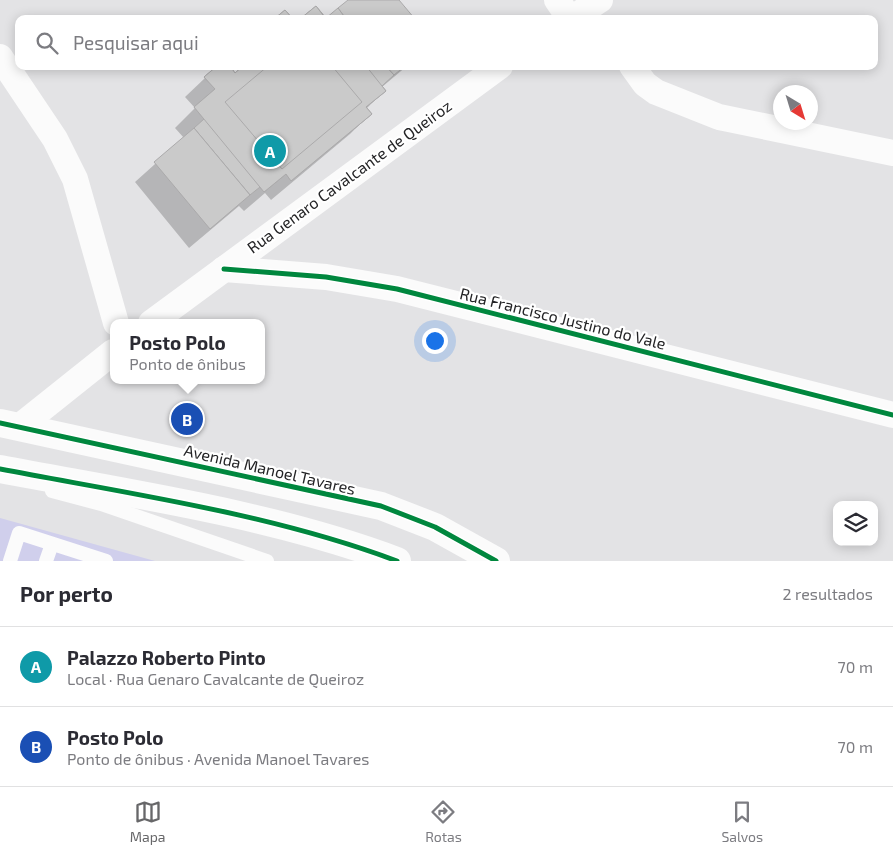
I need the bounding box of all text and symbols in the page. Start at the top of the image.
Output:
search box [15,15,878,70]
icon: search [33,29,61,57]
text: Pesquisar aqui [73,31,199,54]
north arrow [773,85,818,130]
street label: Rua Genaro Cavalcante de Queiroz [243,95,456,257]
pin: A [254,132,286,170]
street label: Rua Francisco Justino do Vale [458,283,668,353]
popup [110,319,265,384]
your location [422,328,448,354]
text: Posto Polo [129,331,226,354]
text: Ponto de ônibus [129,354,246,373]
pin: B [171,400,203,438]
street label: Avenida Manoel Tavares [182,440,358,498]
map controls [833,501,878,546]
button: layers [833,501,878,546]
text: Por perto [20,581,113,606]
text: 2 resultados [782,584,873,603]
text: Palazzo Roberto Pinto [67,646,266,669]
text: A [31,657,41,676]
text: 70 m [838,657,873,676]
text: Local · Rua Genaro Cavalcante de Queiroz [67,669,364,688]
text: Posto Polo [67,726,163,749]
text: B [31,737,41,756]
text: 70 m [838,737,873,756]
text: Ponto de ônibus · Avenida Manoel Tavares [67,749,369,768]
tab: Mapa [130,798,166,845]
tab: Rotas [425,798,462,845]
tab: Salvos [721,798,763,845]

